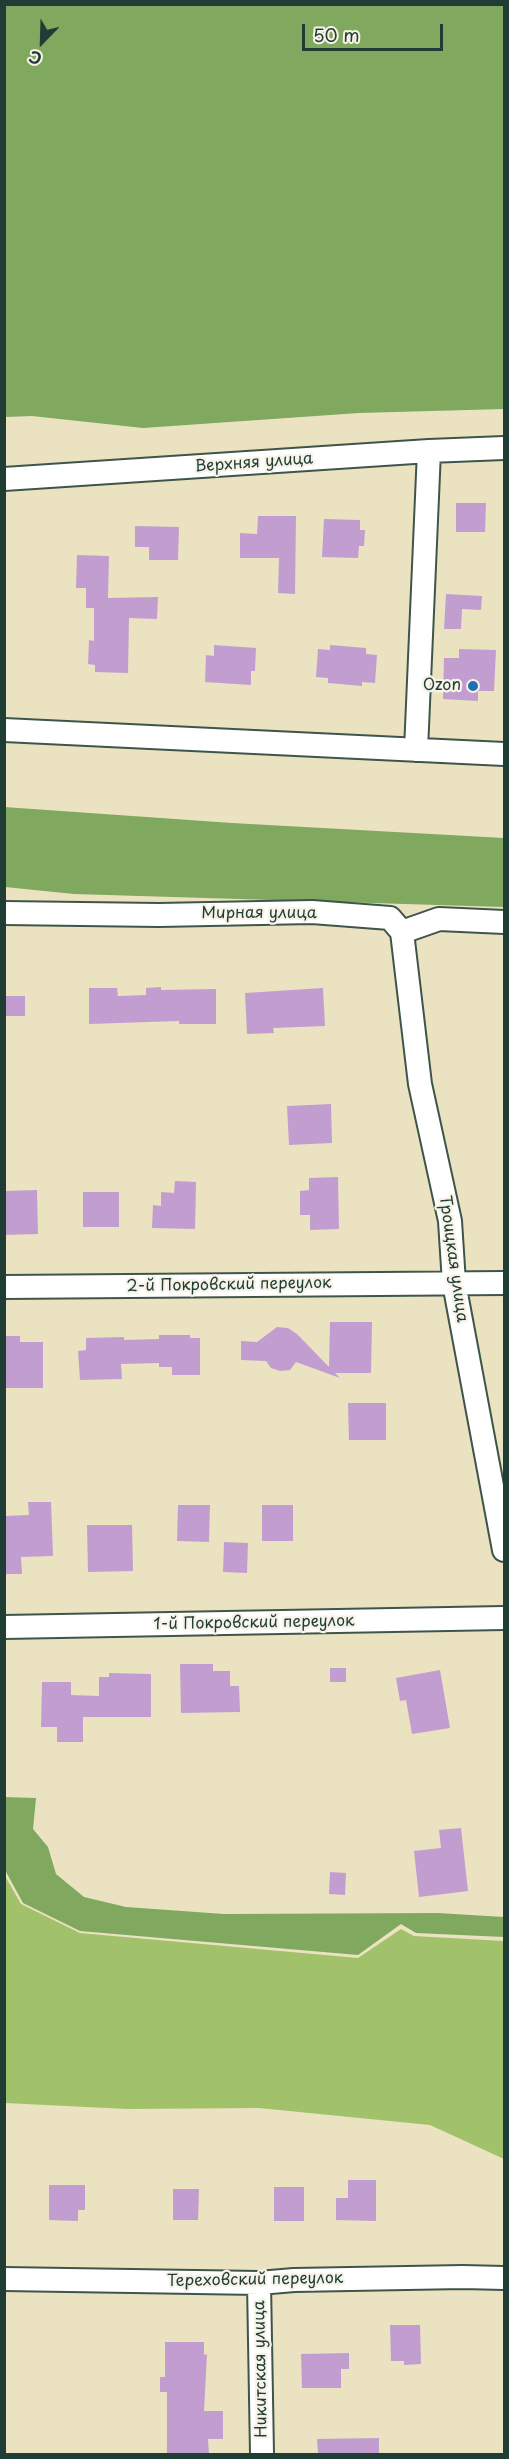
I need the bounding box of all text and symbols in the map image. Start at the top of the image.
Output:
north arrow [12,12,72,72]
scale bar [305,12,446,50]
text: 50 m [313,21,360,48]
text: С [25,45,45,72]
street label: Верхняя улица [194,449,314,477]
place label: Ozon [423,676,461,696]
marker: Ozon [466,679,480,693]
street label: Мирная улица [201,904,317,924]
street label: Троицкая улица [435,1194,471,1324]
street label: 2-й Покровский переулок [126,1274,332,1296]
street label: 1-й Покровский переулок [153,1612,355,1634]
street label: Тереховский переулок [167,2269,343,2291]
street label: Никитская улица [250,2300,272,2438]

